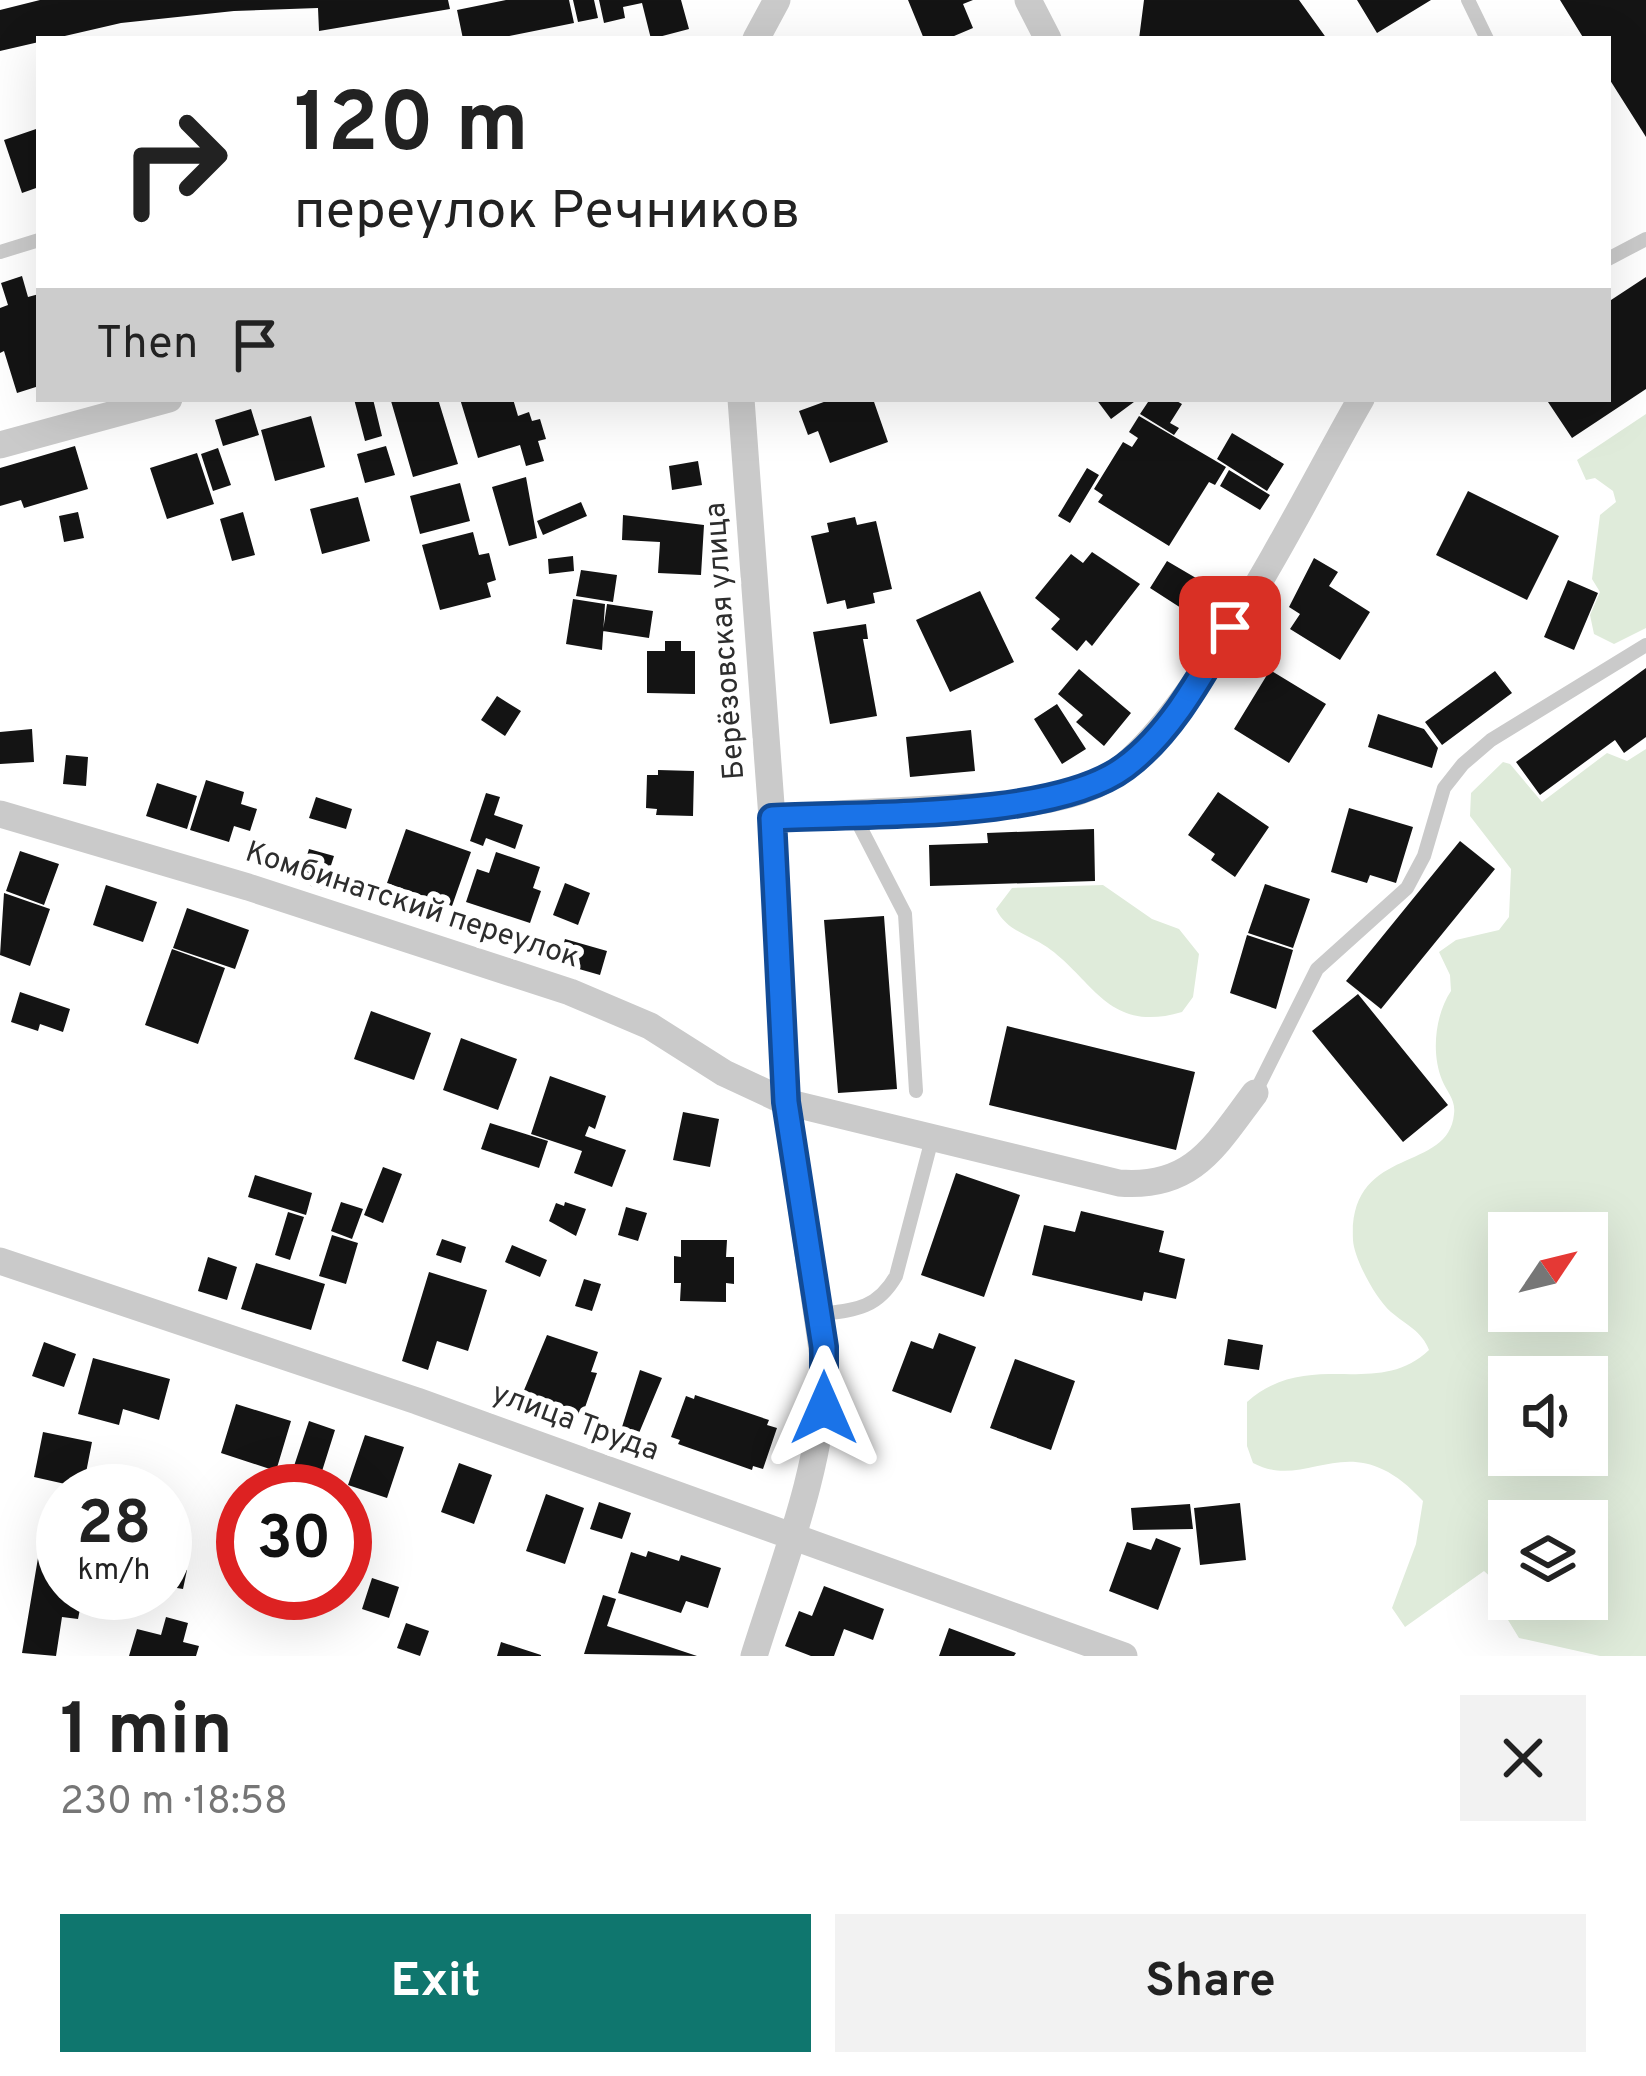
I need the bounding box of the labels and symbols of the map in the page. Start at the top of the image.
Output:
street label: Берёзовская улица [698,501,754,781]
pin [1179,576,1281,678]
street label: Комбинатский переулок [240,834,584,978]
north arrow [1488,1212,1608,1332]
position arrow [761,1345,887,1471]
street label: улица Труда [486,1376,664,1470]
speed limit sign: 30 [216,1464,372,1620]

